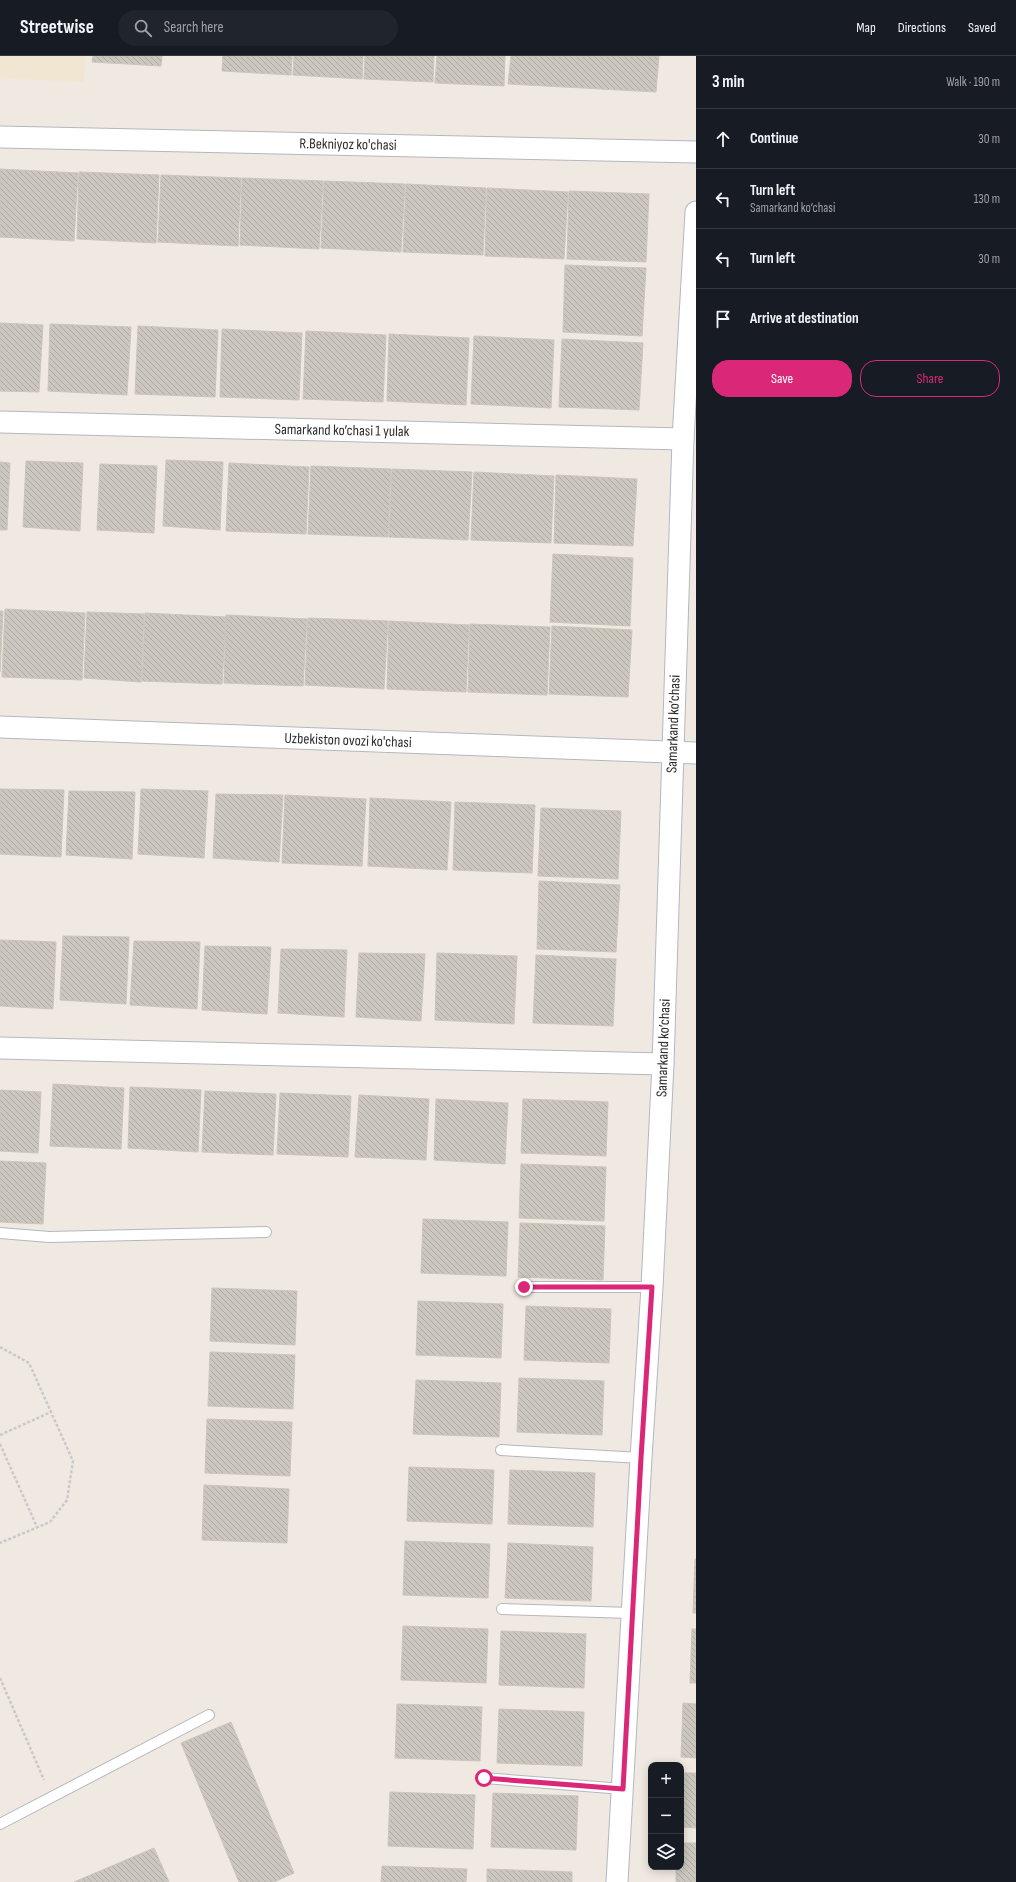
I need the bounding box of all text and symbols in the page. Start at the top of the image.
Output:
search box [118,10,398,46]
text: Streetwise [20,16,94,39]
icon: search [132,17,154,39]
text: Search here [164,18,223,37]
text: Map [856,19,876,36]
text: Directions [898,19,946,36]
text: Saved [968,19,996,36]
text: 3 min [712,72,745,92]
text: Walk · 190 m [946,74,1000,90]
icon: ahead [712,128,734,150]
text: Continue [750,129,799,148]
text: 30 m [978,131,1000,147]
street label: R.Bekniyoz ko'chasi [299,134,397,155]
text: Turn left [750,181,795,200]
icon: left [712,188,734,210]
text: 130 m [974,191,1000,207]
text: Samarkand ko’chasi [750,200,835,216]
icon: left [712,248,734,270]
text: Turn left [750,249,795,268]
text: 30 m [978,251,1000,267]
icon: arrive [712,308,734,330]
text: Arrive at destination [750,309,859,328]
button: Save [712,360,852,397]
button: Share [860,360,1000,397]
street label: Samarkand ko’chasi 1 yulak [274,420,410,441]
street label: Samarkand ko’chasi [662,674,685,774]
street label: Uzbekiston ovozi ko'chasi [284,729,412,752]
street label: Samarkand ko’chasi [652,998,675,1098]
route end [515,1278,533,1296]
map controls [648,1762,684,1870]
button: + [648,1762,684,1798]
route start [475,1769,493,1787]
button: − [648,1798,684,1834]
button: layers [648,1834,684,1870]

